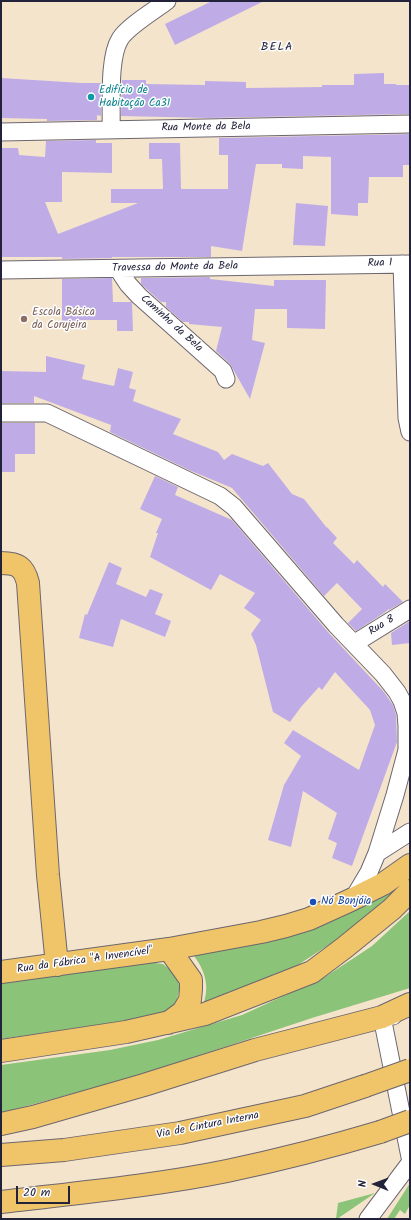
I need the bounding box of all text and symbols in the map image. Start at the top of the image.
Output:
district label: BELA [261,41,293,55]
place label: Edifício de Habitação Ca31 [99,84,170,110]
marker: Edifício de Habitação Ca31 [86,92,96,102]
street label: Rua Monte da Bela [161,121,251,135]
street label: Rua 1 [367,257,393,271]
street label: Travessa do Monte da Bela [112,260,238,276]
street label: Caminho da Bela [137,293,205,355]
place label: Escola Básica da Corujeira [32,306,95,332]
marker: Escola Básica da Corujeira [19,314,29,324]
street label: Rua 8 [367,613,397,639]
place label: Nó Bonjóia [321,895,371,909]
marker: Nó Bonjóia [308,897,318,907]
street label: Rua da Fábrica "A Invencível" [16,945,154,977]
street label: Via de Cintura Interna [156,1110,260,1142]
north arrow [355,1164,395,1204]
scale bar [18,1178,72,1204]
text: N [354,1180,372,1187]
text: 20 m [23,1183,50,1202]

